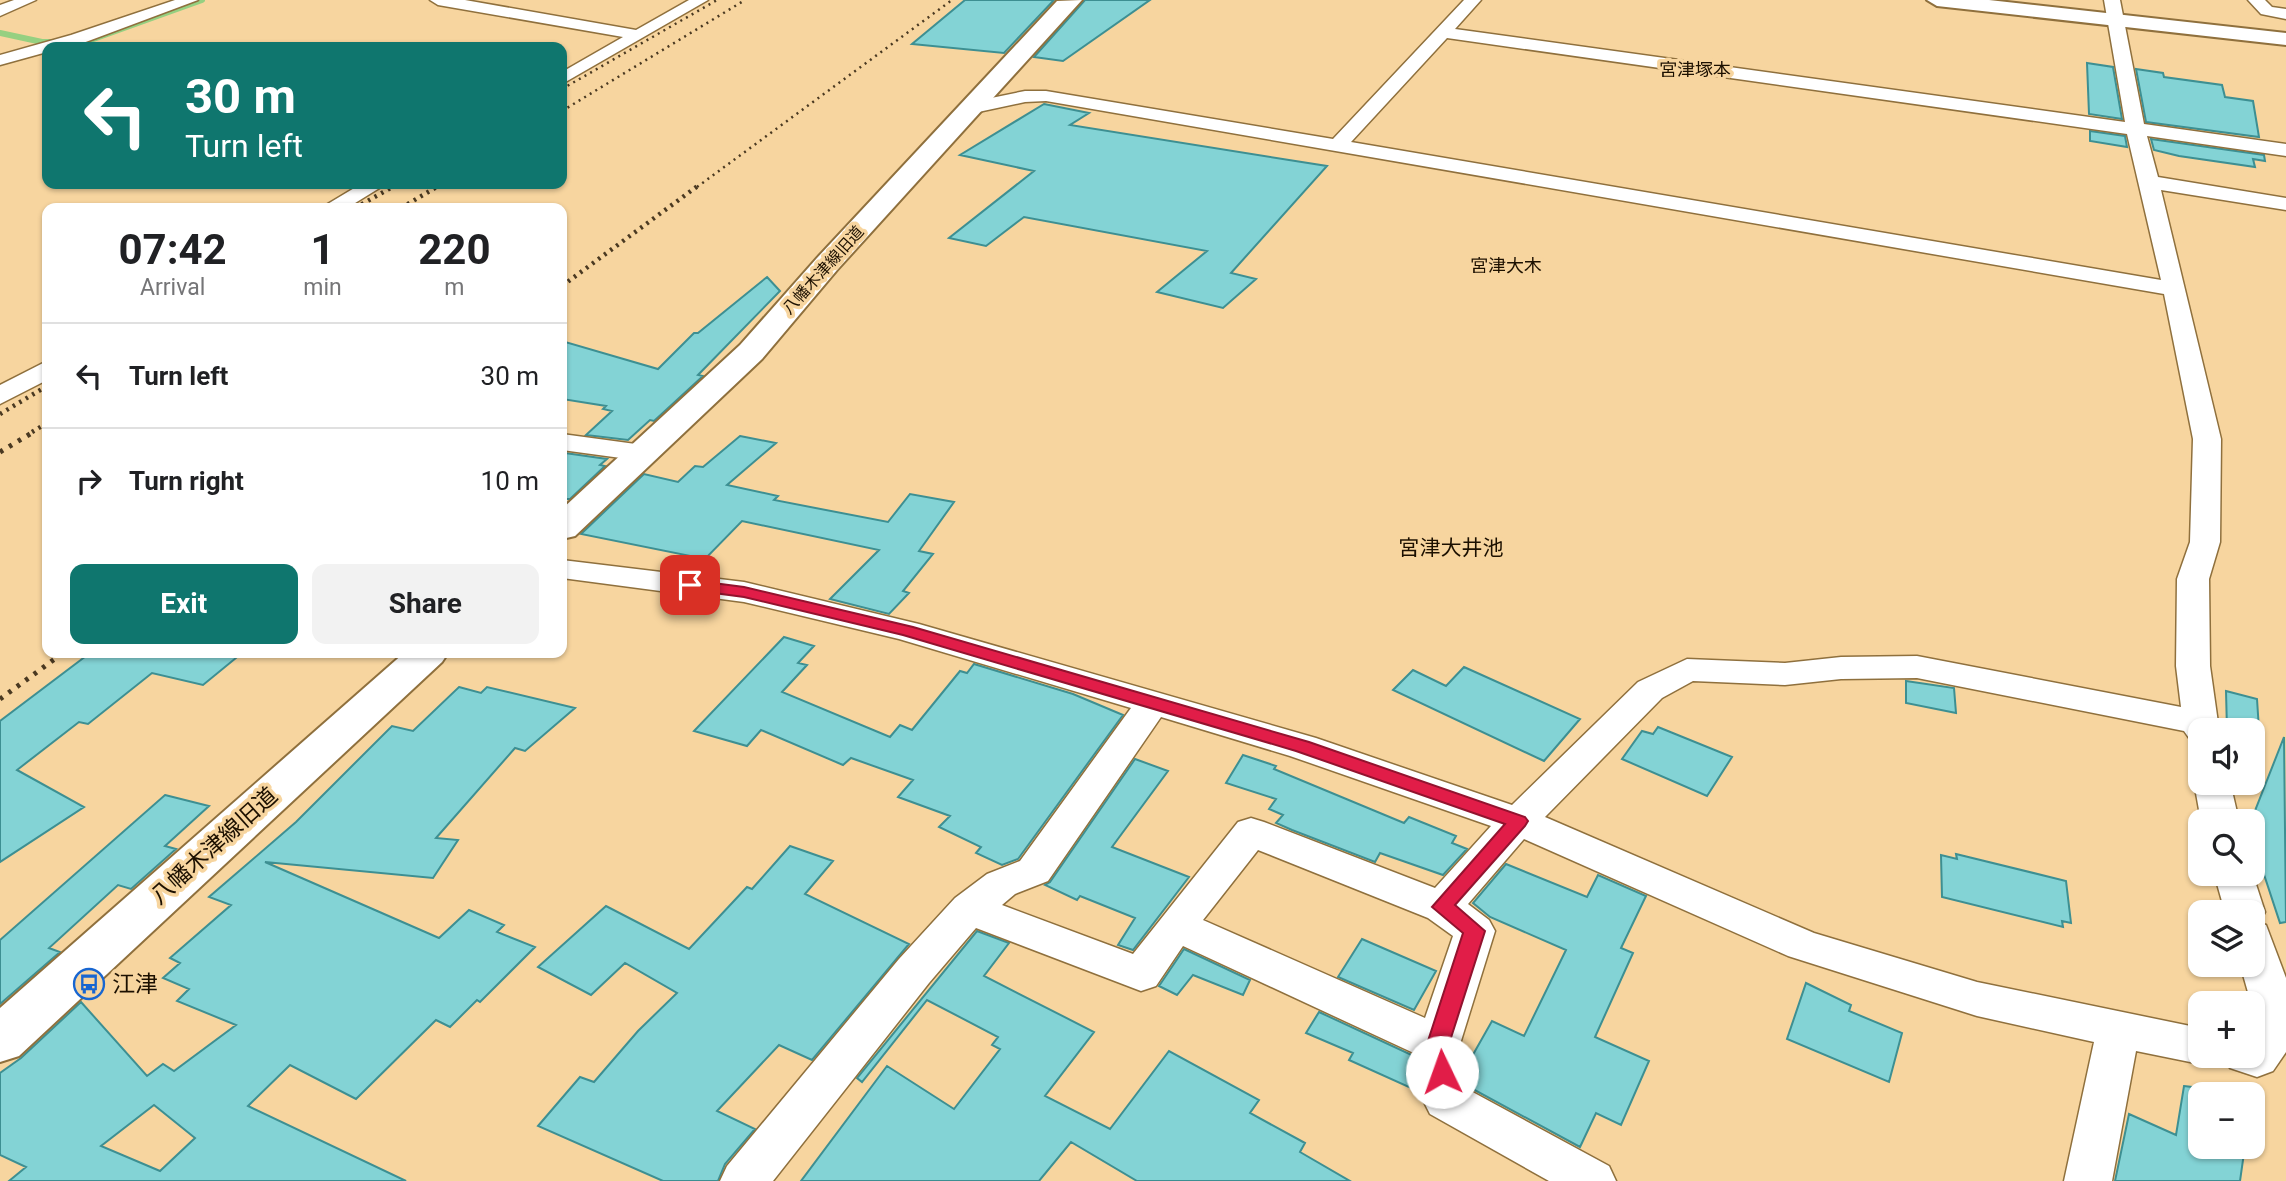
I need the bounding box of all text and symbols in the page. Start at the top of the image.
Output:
district label: 宮津塚本 [1659,59,1731,80]
text: 30 m [185,68,296,125]
icon: left [70,70,161,161]
text: Turn left [185,127,303,165]
street label: 八幡木津線旧道 [778,222,868,318]
text: 07:42 [119,225,227,274]
text: 1 [310,225,335,274]
text: 220 [418,225,491,274]
district label: 宮津大木 [1470,255,1542,276]
text: Arrival [140,274,205,301]
text: min [303,274,342,301]
text: m [444,274,464,301]
icon: left [70,357,108,395]
text: Turn left [129,361,228,391]
text: 30 m [481,361,539,391]
icon: right [70,462,108,500]
text: Turn right [129,466,244,496]
text: 10 m [481,466,539,496]
district label: 宮津大井池 [1399,536,1504,560]
pin [660,555,720,615]
button: Exit [70,564,298,644]
button: Share [312,564,539,644]
icon: arrive [671,566,709,604]
map controls [2188,718,2265,1159]
button: sound [2188,718,2265,795]
street label: 八幡木津線旧道 [145,782,283,910]
button: search [2188,809,2265,886]
button: layers [2188,900,2265,977]
bus stop icon: 江津 [72,967,106,1001]
place label: 江津 [112,971,158,998]
button: + [2188,991,2265,1068]
position arrow [1405,1035,1479,1109]
button: − [2188,1082,2265,1159]

